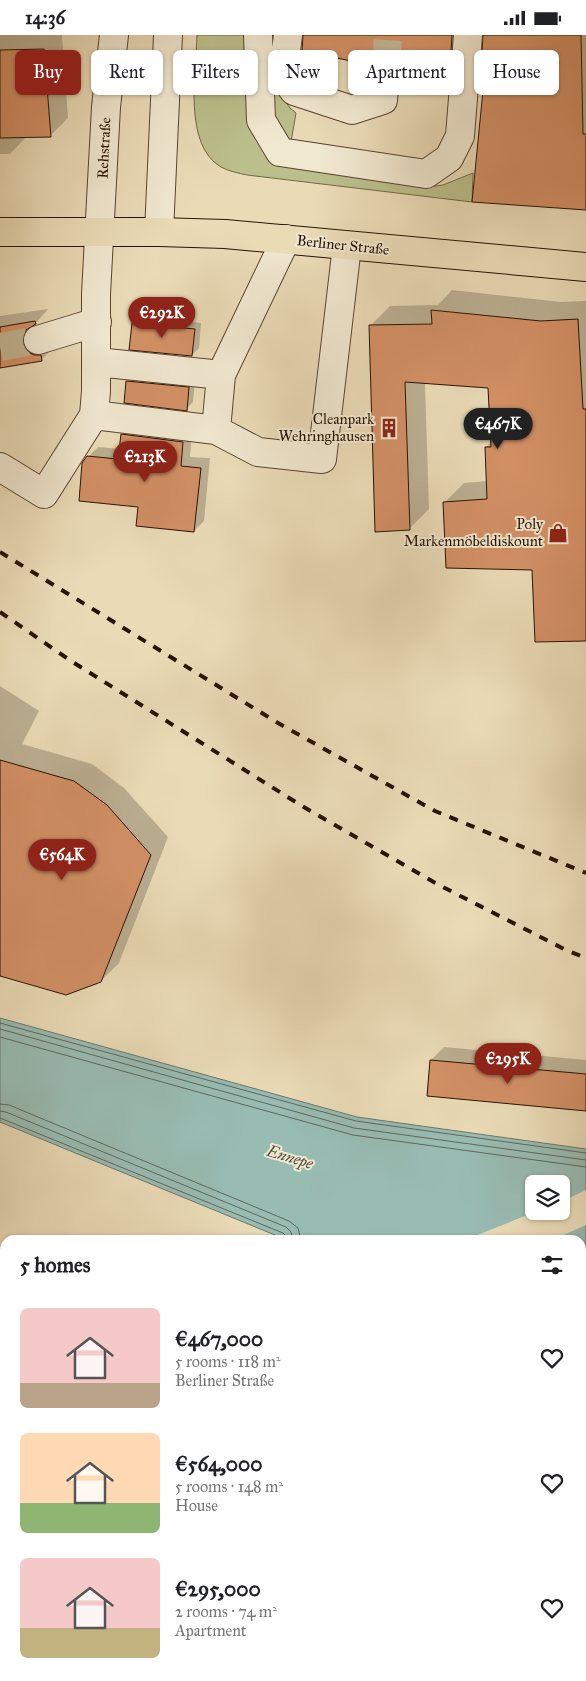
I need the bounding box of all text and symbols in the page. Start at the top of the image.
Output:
text: 14:36 [25,6,65,29]
chip: Buy [15,50,81,95]
chip: Rent [91,50,163,95]
chip: Filters [173,50,258,95]
chip: New [268,50,338,95]
chip: Apartment [348,50,464,95]
chip: House [474,50,559,95]
street label: Rehstraße [93,117,115,179]
street label: Berliner Straße [296,231,390,259]
pin: €292K [127,297,197,339]
text: €292K [139,303,185,322]
pin: €467K [463,407,533,450]
place label: Cleanpark Wehringhausen [278,410,374,445]
text: €467K [475,414,521,433]
building icon: Cleanpark Wehringhausen [378,417,400,439]
pin: €213K [110,441,180,483]
text: €213K [124,447,166,466]
place label: Poly Markenmöbeldiskount [404,515,544,550]
shop icon: Poly Markenmöbeldiskount [547,522,569,544]
pin: €564K [27,839,97,881]
text: €564K [39,845,85,864]
pin: €295K [473,1043,543,1085]
text: €295K [486,1049,530,1068]
water label: Ennepe [263,1141,316,1174]
map controls [525,1175,570,1220]
button: layers [525,1175,570,1220]
icon: filters [538,1251,566,1279]
text: 5 homes [20,1252,91,1278]
text: €467,000 [175,1326,263,1352]
icon: home [60,1328,120,1388]
icon: heart [538,1344,566,1372]
text: 5 rooms · 118 m² [175,1352,280,1371]
text: Berliner Straße [175,1371,274,1390]
text: €564,000 [175,1451,263,1477]
icon: home [60,1453,120,1513]
icon: heart [538,1469,566,1497]
text: 5 rooms · 148 m² [175,1477,283,1496]
text: House [175,1496,218,1515]
text: €295,000 [175,1576,261,1602]
icon: home [60,1578,120,1638]
icon: heart [538,1594,566,1622]
text: 2 rooms · 74 m² [175,1602,277,1621]
text: Apartment [175,1621,247,1640]

